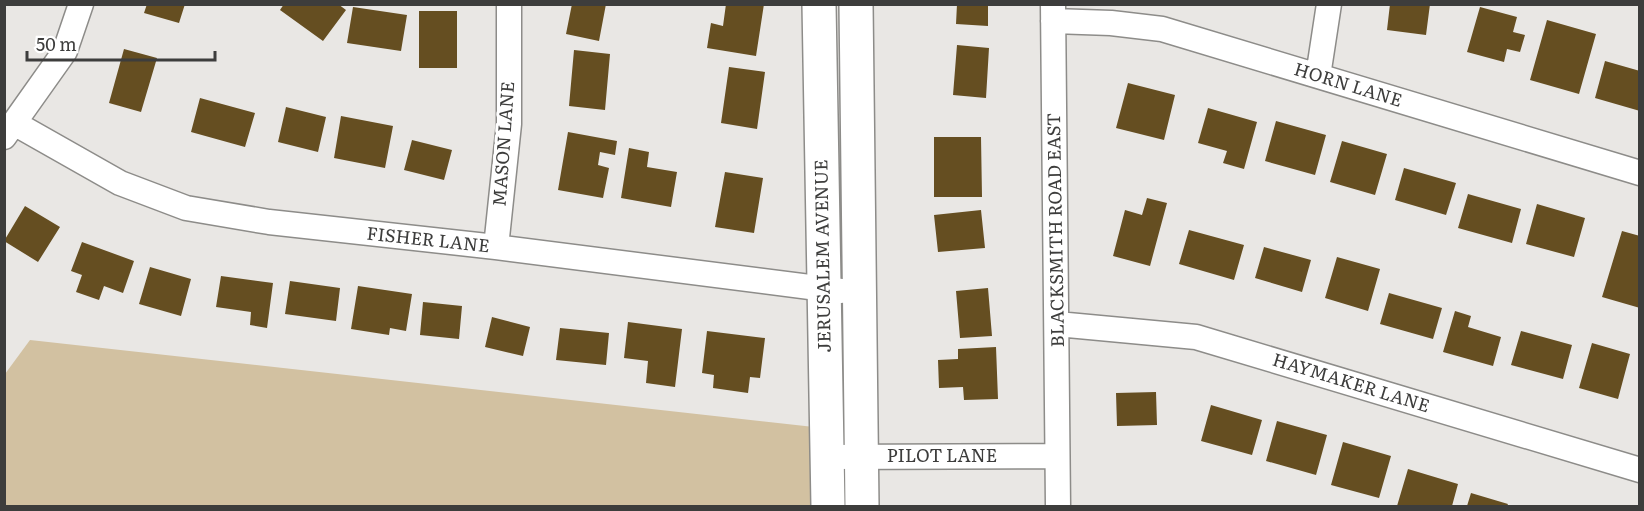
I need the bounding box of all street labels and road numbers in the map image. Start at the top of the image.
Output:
street label: HORN LANE [1291,54,1406,113]
street label: MASON LANE [485,80,520,207]
street label: BLACKSMITH ROAD EAST [1039,113,1070,348]
street label: JERUSALEM AVENUE [806,159,837,353]
street label: FISHER LANE [365,219,491,258]
street label: HAYMAKER LANE [1269,345,1433,418]
street label: PILOT LANE [887,441,997,468]

